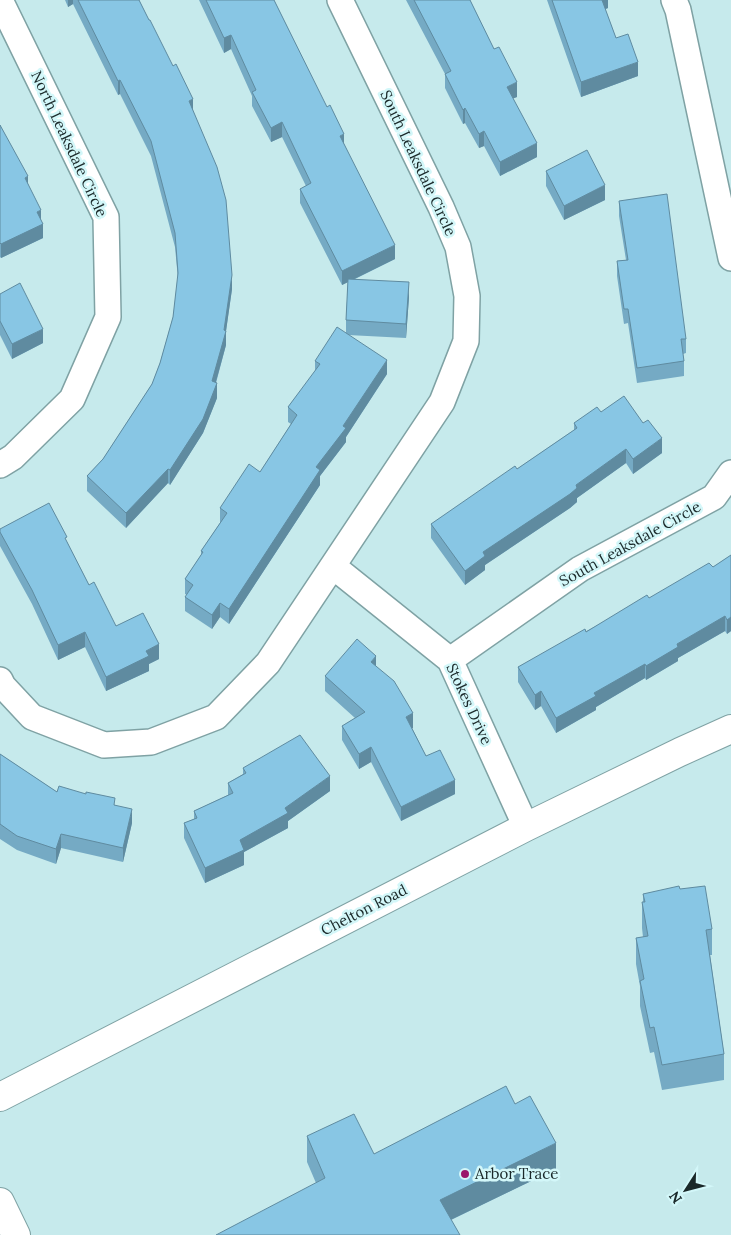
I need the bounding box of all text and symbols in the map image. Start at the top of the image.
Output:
street label: North Leaksdale Circle [27,68,112,220]
street label: South Leaksdale Circle [376,87,461,239]
street label: South Leaksdale Circle [556,497,704,590]
street label: Stokes Drive [442,660,497,747]
street label: Chelton Road [318,880,410,939]
place label: Arbor Trace [474,1164,558,1183]
north arrow [661,1165,711,1215]
marker: Arbor Trace [459,1168,471,1180]
text: N [665,1188,686,1207]

